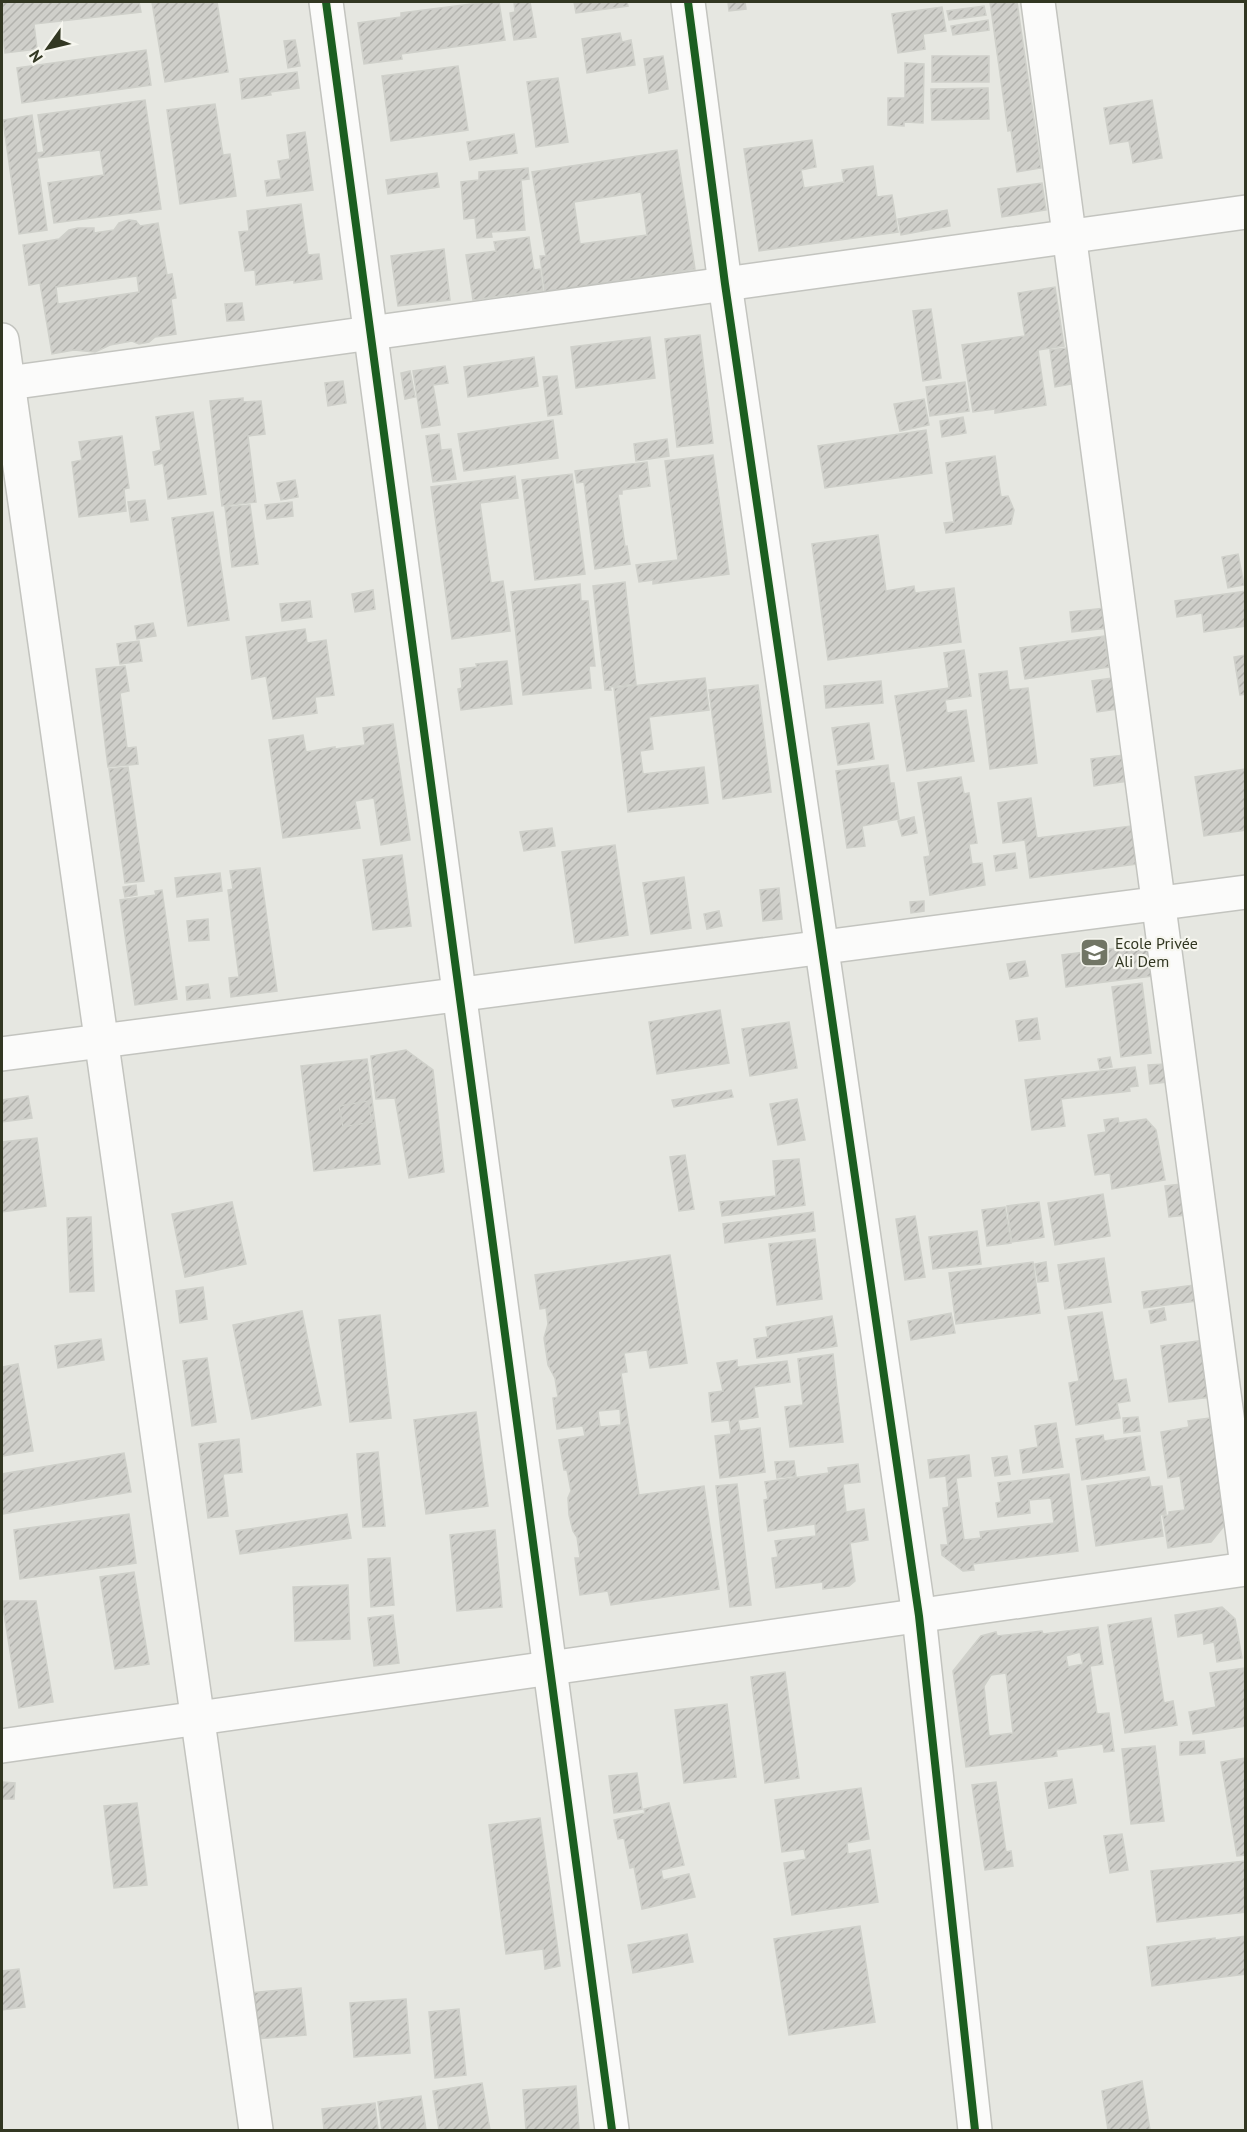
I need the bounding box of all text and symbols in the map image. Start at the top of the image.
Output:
north arrow [18,18,78,78]
text: N [24,46,47,66]
place label: Ecole Privée Ali Dem [1115,933,1198,971]
school or university icon: Ecole Privée Ali Dem [1078,936,1110,968]

